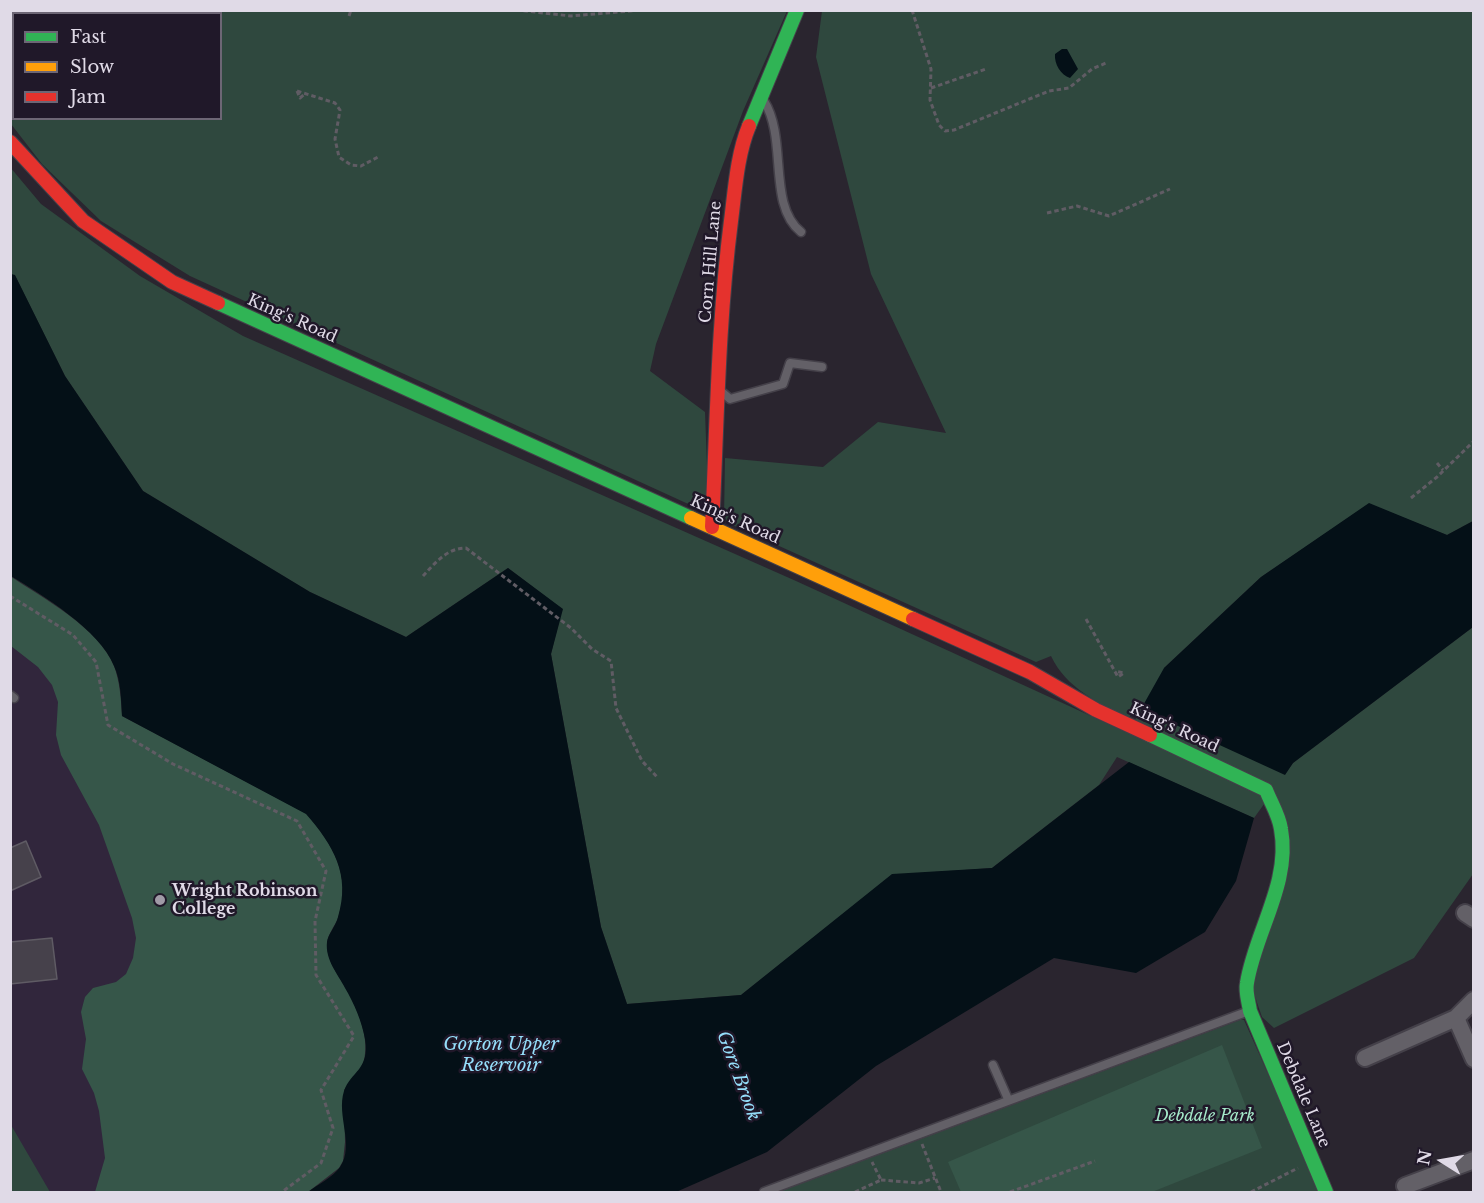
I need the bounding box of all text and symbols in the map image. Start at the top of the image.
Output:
legend [12,12,222,120]
text: Fast [70,26,106,48]
text: Slow [70,56,114,78]
text: Jam [70,86,106,108]
street label: Corn Hill Lane [696,200,726,324]
street label: King's Road [244,291,340,347]
street label: King's Road [687,492,783,548]
street label: King's Road [1126,699,1222,757]
place label: Wright Robinson College [172,881,317,919]
marker: Wright Robinson College [153,893,167,907]
water label: Gore Brook [712,1028,764,1124]
water label: Gorton Upper Reservoir [443,1034,559,1076]
street label: Debdale Lane [1272,1039,1334,1151]
park label: Debdale Park [1155,1106,1255,1126]
north arrow [1412,1131,1472,1191]
text: N [1413,1148,1436,1167]

